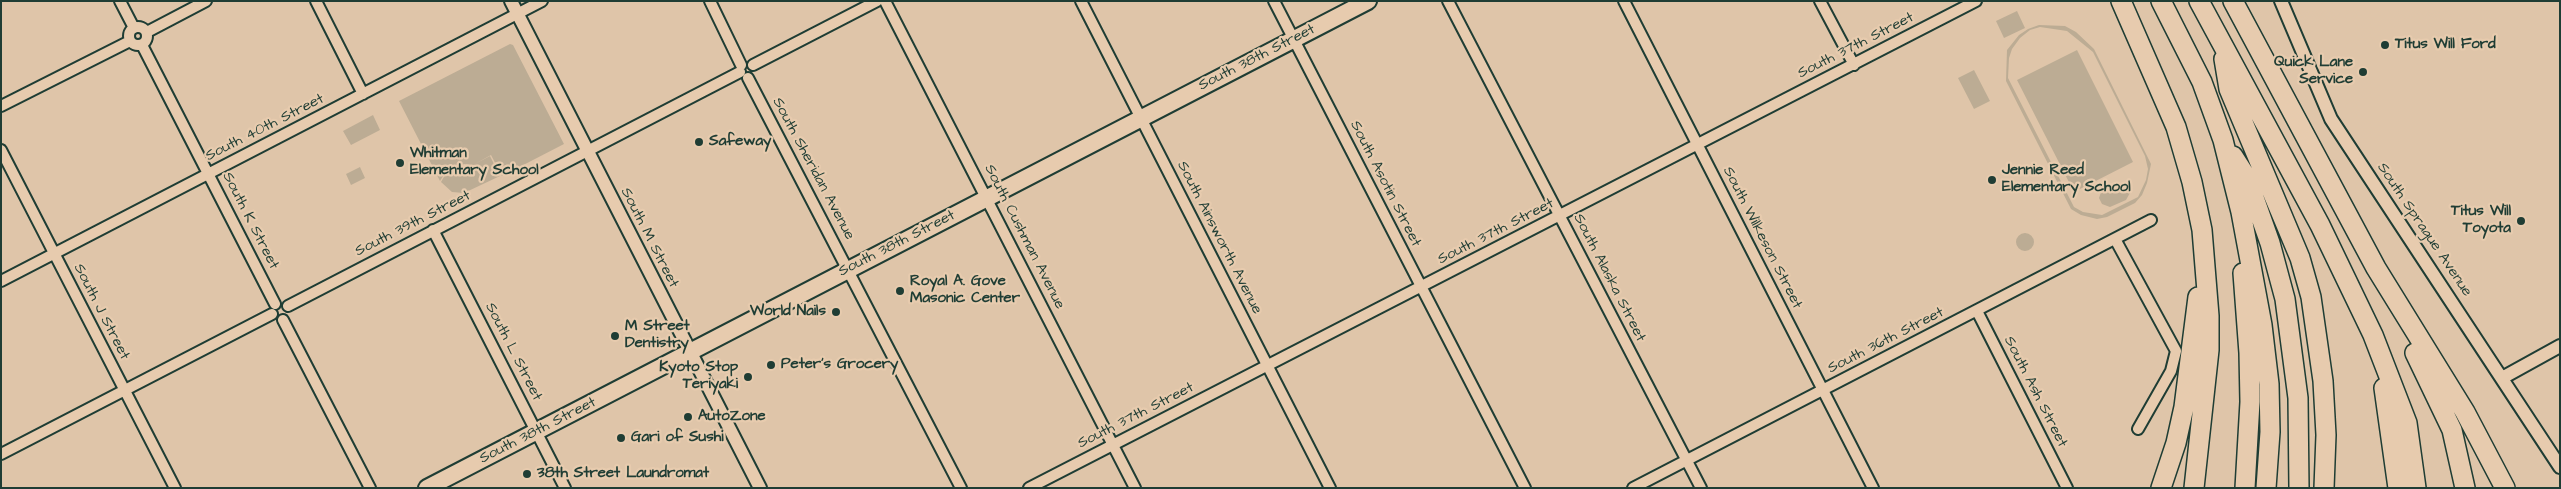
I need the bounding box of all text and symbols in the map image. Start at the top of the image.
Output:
street label: South 37th Street [1795,9,1917,83]
street label: South 38th Street [1196,21,1318,95]
place label: Titus Will Ford [2395,36,2496,54]
marker: Titus Will Ford [2379,39,2391,51]
place label: Quick Lane Service [2274,54,2353,89]
marker: Quick Lane Service [2357,66,2369,78]
street label: South 40th Street [203,90,327,166]
street label: South Sheridan Avenue [768,95,858,243]
street label: South Asotin Street [1345,118,1425,250]
place label: Safeway [709,133,771,151]
marker: Safeway [693,136,705,148]
place label: Whitman Elementary School [410,145,539,180]
marker: Whitman Elementary School [394,157,406,169]
street label: South Ainsworth Avenue [1173,159,1265,317]
street label: South Sprague Avenue [2373,160,2475,300]
street label: South Cushman Avenue [980,162,1068,312]
place label: Jennie Reed Elementary School [2002,162,2131,197]
street label: South Wilkeson Street [1718,164,1806,312]
street label: South K Street [218,169,282,273]
marker: Jennie Reed Elementary School [1986,174,1998,186]
street label: South M Street [616,185,682,291]
street label: South 39th Street [352,187,474,261]
street label: South 37th Street [1435,195,1557,269]
place label: Titus Will Toyota [2451,203,2511,238]
street label: South 38th Street [836,207,958,281]
street label: South Alaska Street [1569,211,1649,345]
marker: Titus Will Toyota [2515,215,2527,227]
street label: South J Street [69,261,133,363]
place label: Royal A. Gove Masonic Center [910,273,1020,308]
marker: Royal A. Gove Masonic Center [894,285,906,297]
street label: South L Street [480,300,546,404]
place label: World Nails [750,303,826,321]
street label: South 36th Street [1825,304,1947,378]
marker: World Nails [830,306,842,318]
place label: M Street Dentistry [625,318,690,353]
marker: M Street Dentistry [609,330,621,342]
street label: South Ash Street [1999,334,2071,450]
place label: Peter's Grocery [781,356,898,374]
place label: Kyoto Stop Teriyaki [659,359,738,394]
marker: Peter's Grocery [765,359,777,371]
marker: Kyoto Stop Teriyaki [742,371,754,383]
street label: South 37th Street [1075,379,1197,453]
street label: South 38th Street [477,394,599,468]
place label: AutoZone [698,408,766,426]
marker: AutoZone [682,411,694,423]
place label: Gari of Sushi [631,429,723,447]
marker: Gari of Sushi [615,432,627,444]
place label: 38th Street Laundromat [537,465,709,483]
marker: 38th Street Laundromat [521,468,533,480]

